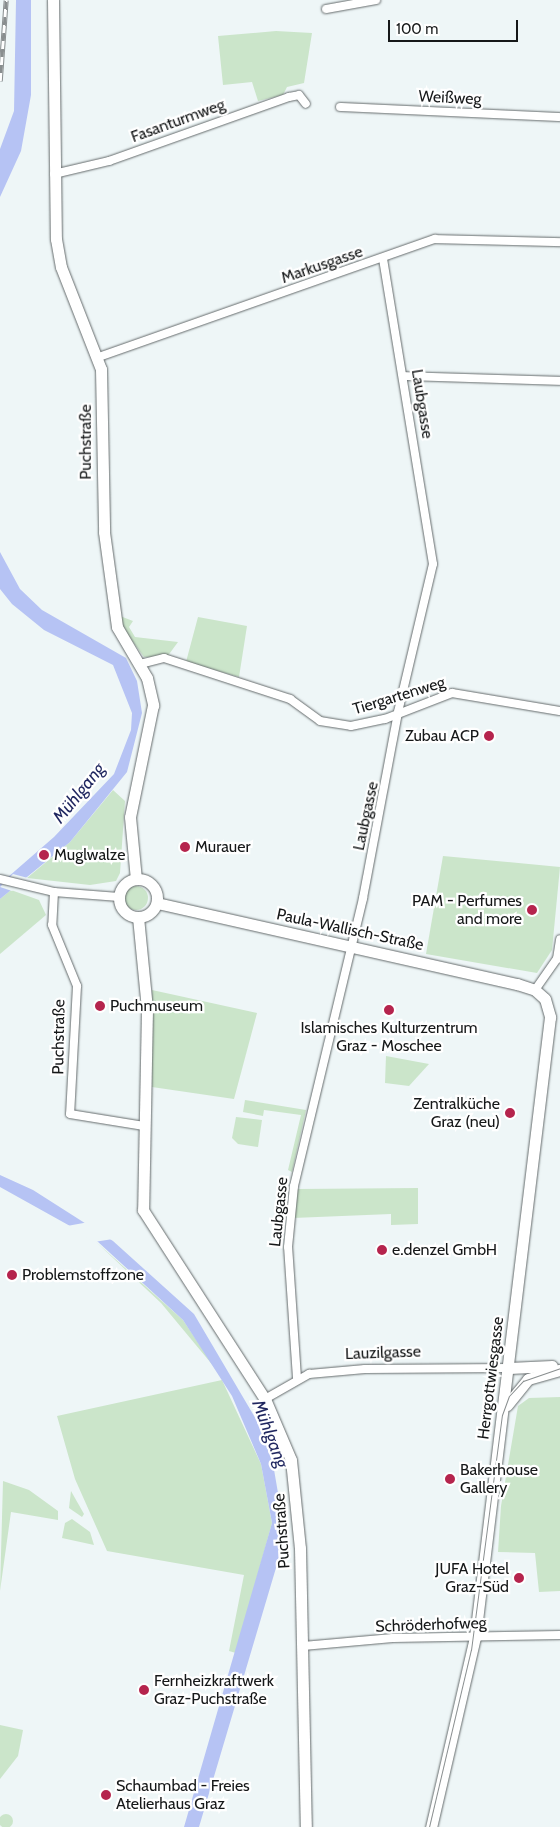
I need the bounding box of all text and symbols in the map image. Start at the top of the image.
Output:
scale bar [390,10,520,42]
text: 100 m [396,20,438,38]
street label: Weißweg [418,87,482,109]
street label: Fasanturmweg [128,95,228,147]
street label: Markusgasse [279,242,365,288]
street label: Laubgasse [407,368,437,440]
street label: Puchstraße [76,404,96,480]
street label: Tiergartenweg [350,673,448,719]
place label: Zubau ACP [405,726,479,746]
marker: Zubau ACP [483,730,495,742]
water label: Mühlgang [48,759,110,827]
street label: Laubgasse [349,780,383,852]
place label: Murauer [195,837,250,857]
marker: Murauer [179,841,191,853]
place label: Muglwalze [54,845,125,865]
marker: Muglwalze [38,849,50,861]
place label: PAM - Perfumes and more [412,891,522,929]
marker: PAM - Perfumes and more [526,904,538,916]
street label: Paula-Wallisch-Straße [275,905,425,955]
place label: Puchmuseum [110,996,203,1016]
street label: Puchstraße [49,999,69,1075]
marker: Puchmuseum [94,1000,106,1012]
marker: Islamisches Kulturzentrum Graz - Moschee [383,1004,395,1016]
place label: Islamisches Kulturzentrum Graz - Moschee [300,1018,478,1056]
place label: Zentralküche Graz (neu) [413,1094,500,1132]
marker: Zentralküche Graz (neu) [504,1107,516,1119]
street label: Laubgasse [266,1176,292,1248]
place label: e.denzel GmbH [392,1240,497,1260]
marker: e.denzel GmbH [376,1244,388,1256]
place label: Problemstoffzone [22,1265,144,1285]
marker: Problemstoffzone [6,1269,18,1281]
street label: Herrgottwiesgasse [474,1315,508,1441]
street label: Lauzilgasse [345,1342,421,1364]
water label: Mühlgang [247,1397,293,1471]
place label: Bakerhouse Gallery [460,1460,538,1498]
marker: Bakerhouse Gallery [444,1473,456,1485]
street label: Puchstraße [270,1493,294,1569]
place label: JUFA Hotel Graz-Süd [435,1559,509,1597]
marker: JUFA Hotel Graz-Süd [513,1572,525,1584]
street label: Schröderhofweg [375,1613,487,1637]
place label: Fernheizkraftwerk Graz-Puchstraße [154,1671,274,1709]
marker: Fernheizkraftwerk Graz-Puchstraße [138,1684,150,1696]
place label: Schaumbad - Freies Atelierhaus Graz [116,1776,250,1814]
marker: Schaumbad - Freies Atelierhaus Graz [100,1789,112,1801]

